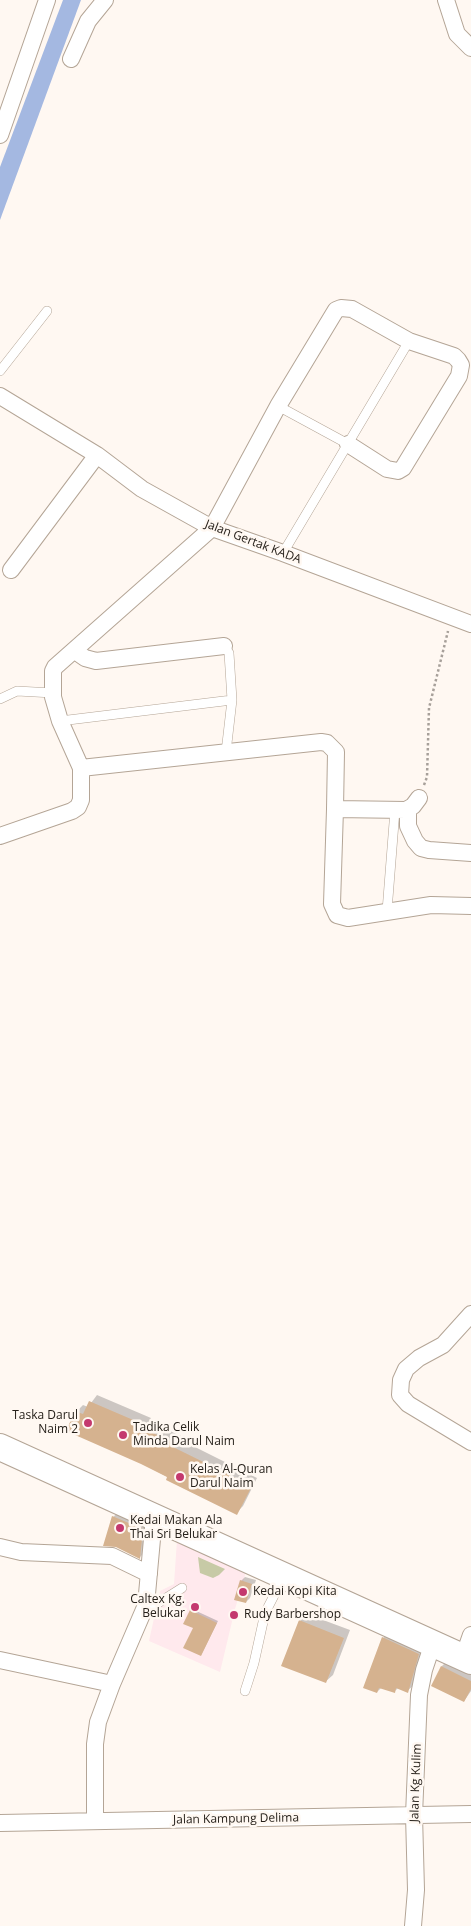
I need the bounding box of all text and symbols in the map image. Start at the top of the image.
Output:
street label: Jalan Gertak KADA [203,517,303,567]
place label: Taska Darul Naim 2 [12,1409,78,1437]
marker: Taska Darul Naim 2 [82,1417,94,1429]
place label: Tadika Celik Minda Darul Naim [133,1421,235,1449]
marker: Tadika Celik Minda Darul Naim [117,1429,129,1441]
place label: Kelas Al-Quran Darul Naim [190,1463,273,1491]
marker: Kelas Al-Quran Darul Naim [174,1471,186,1483]
place label: Kedai Makan Ala Thai Sri Belukar [130,1514,222,1542]
marker: Kedai Makan Ala Thai Sri Belukar [114,1522,126,1534]
place label: Kedai Kopi Kita [253,1585,337,1599]
marker: Kedai Kopi Kita [237,1586,249,1598]
place label: Caltex Kg. Belukar [130,1593,185,1621]
marker: Caltex Kg. Belukar [189,1601,201,1613]
place label: Rudy Barbershop [244,1608,341,1622]
marker: Rudy Barbershop [228,1609,240,1621]
street label: Jalan Kg Kulim [407,1743,425,1823]
street label: Jalan Kampung Delima [173,1811,299,1827]

